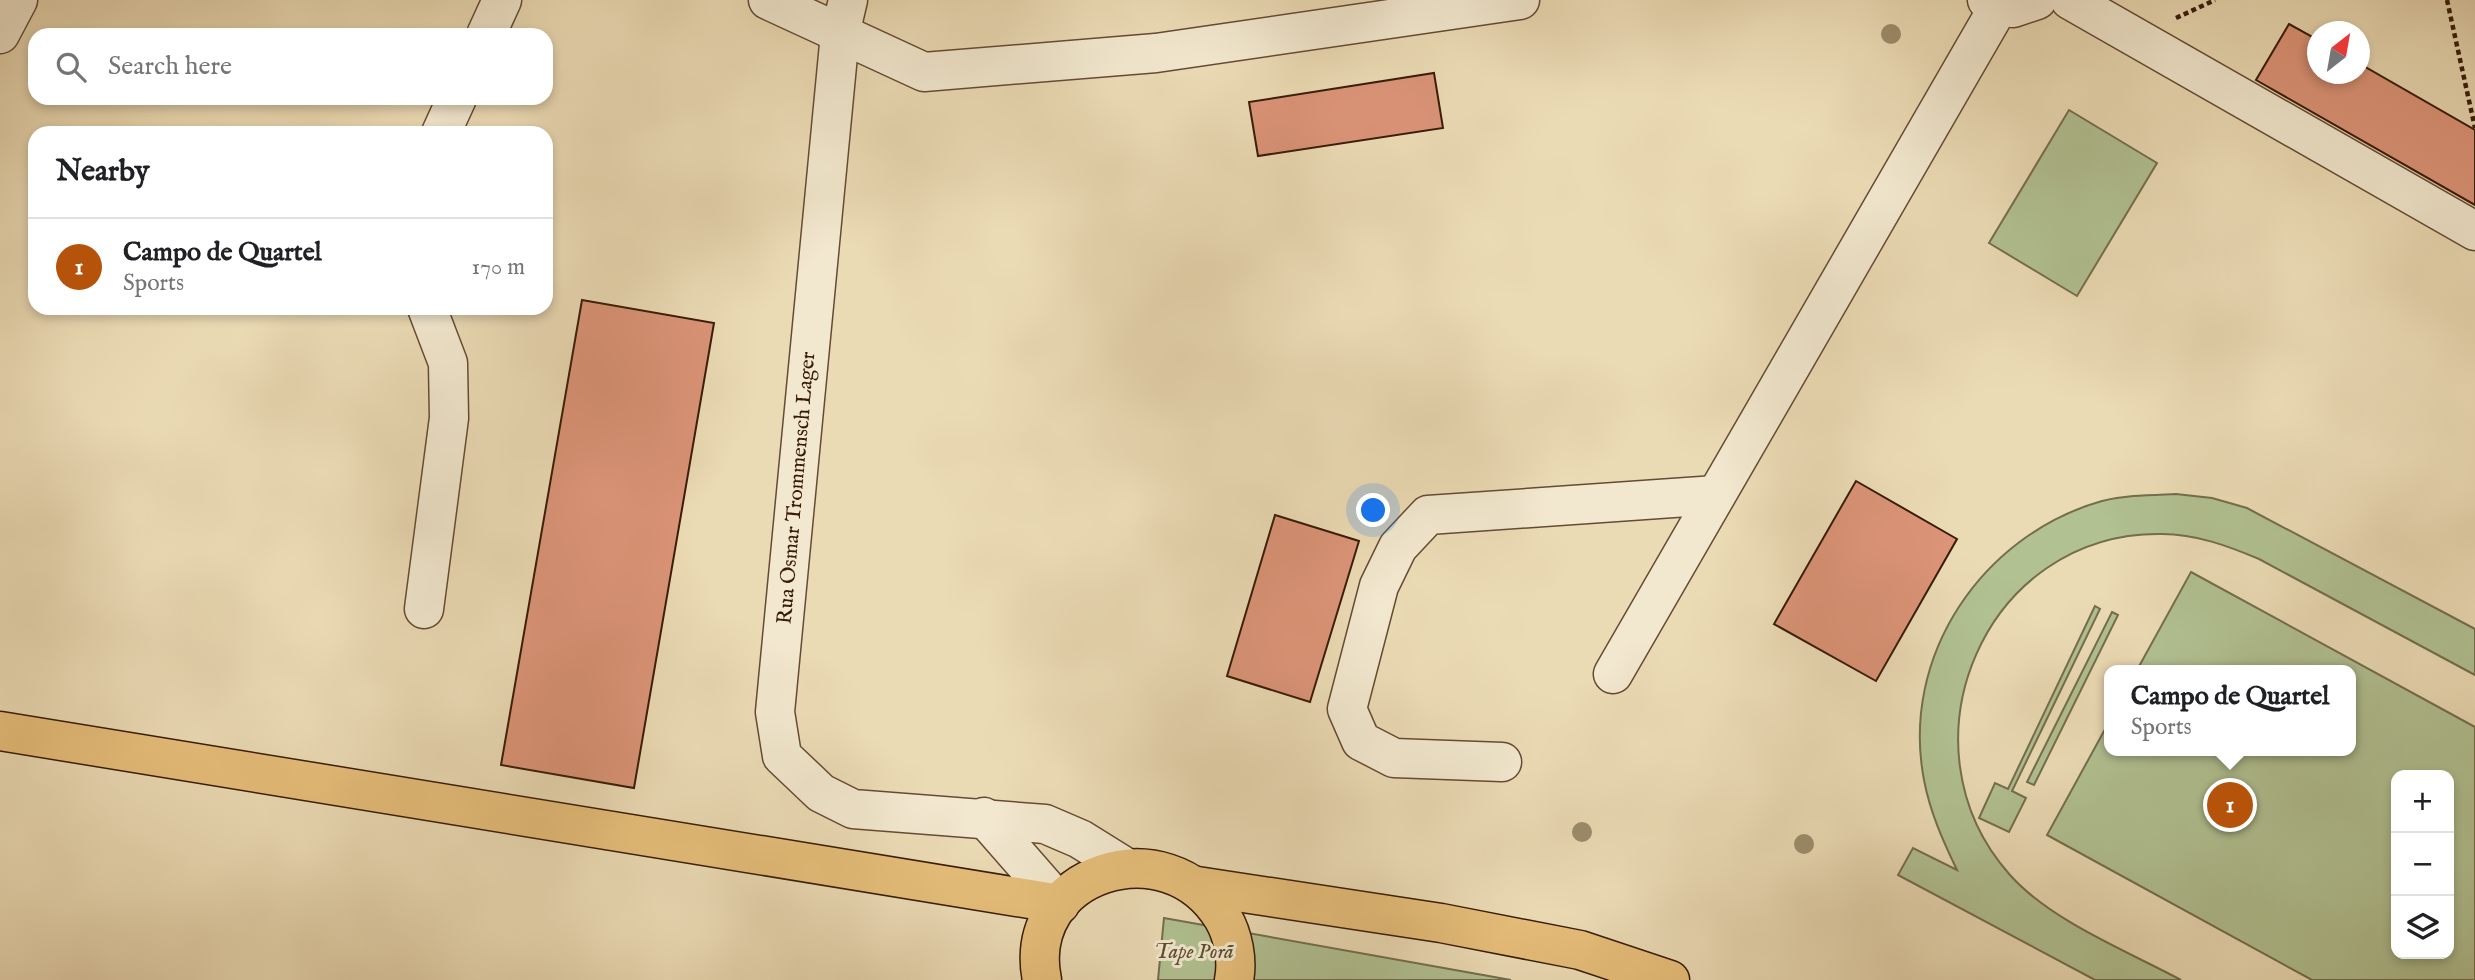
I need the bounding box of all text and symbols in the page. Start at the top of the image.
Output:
north arrow [2307,21,2370,84]
search box [28,28,553,105]
icon: search [52,48,90,86]
text: Search here [108,50,232,83]
text: Nearby [56,153,149,191]
text: Campo de Quartel [123,236,322,269]
text: 1 [75,253,83,282]
text: 170 m [472,253,525,282]
text: Sports [123,269,184,298]
street label: Rua Osmar Trommensch Lager [772,350,822,625]
your location [1356,493,1390,527]
popup [2104,665,2356,756]
text: Campo de Quartel [2131,680,2329,713]
text: Sports [2131,713,2192,742]
map controls [2391,770,2454,959]
button: + [2391,770,2454,833]
pin: 1 [2207,779,2253,831]
button: − [2391,833,2454,896]
button: layers [2391,896,2454,959]
park label: Tape Porã [1154,939,1234,966]

